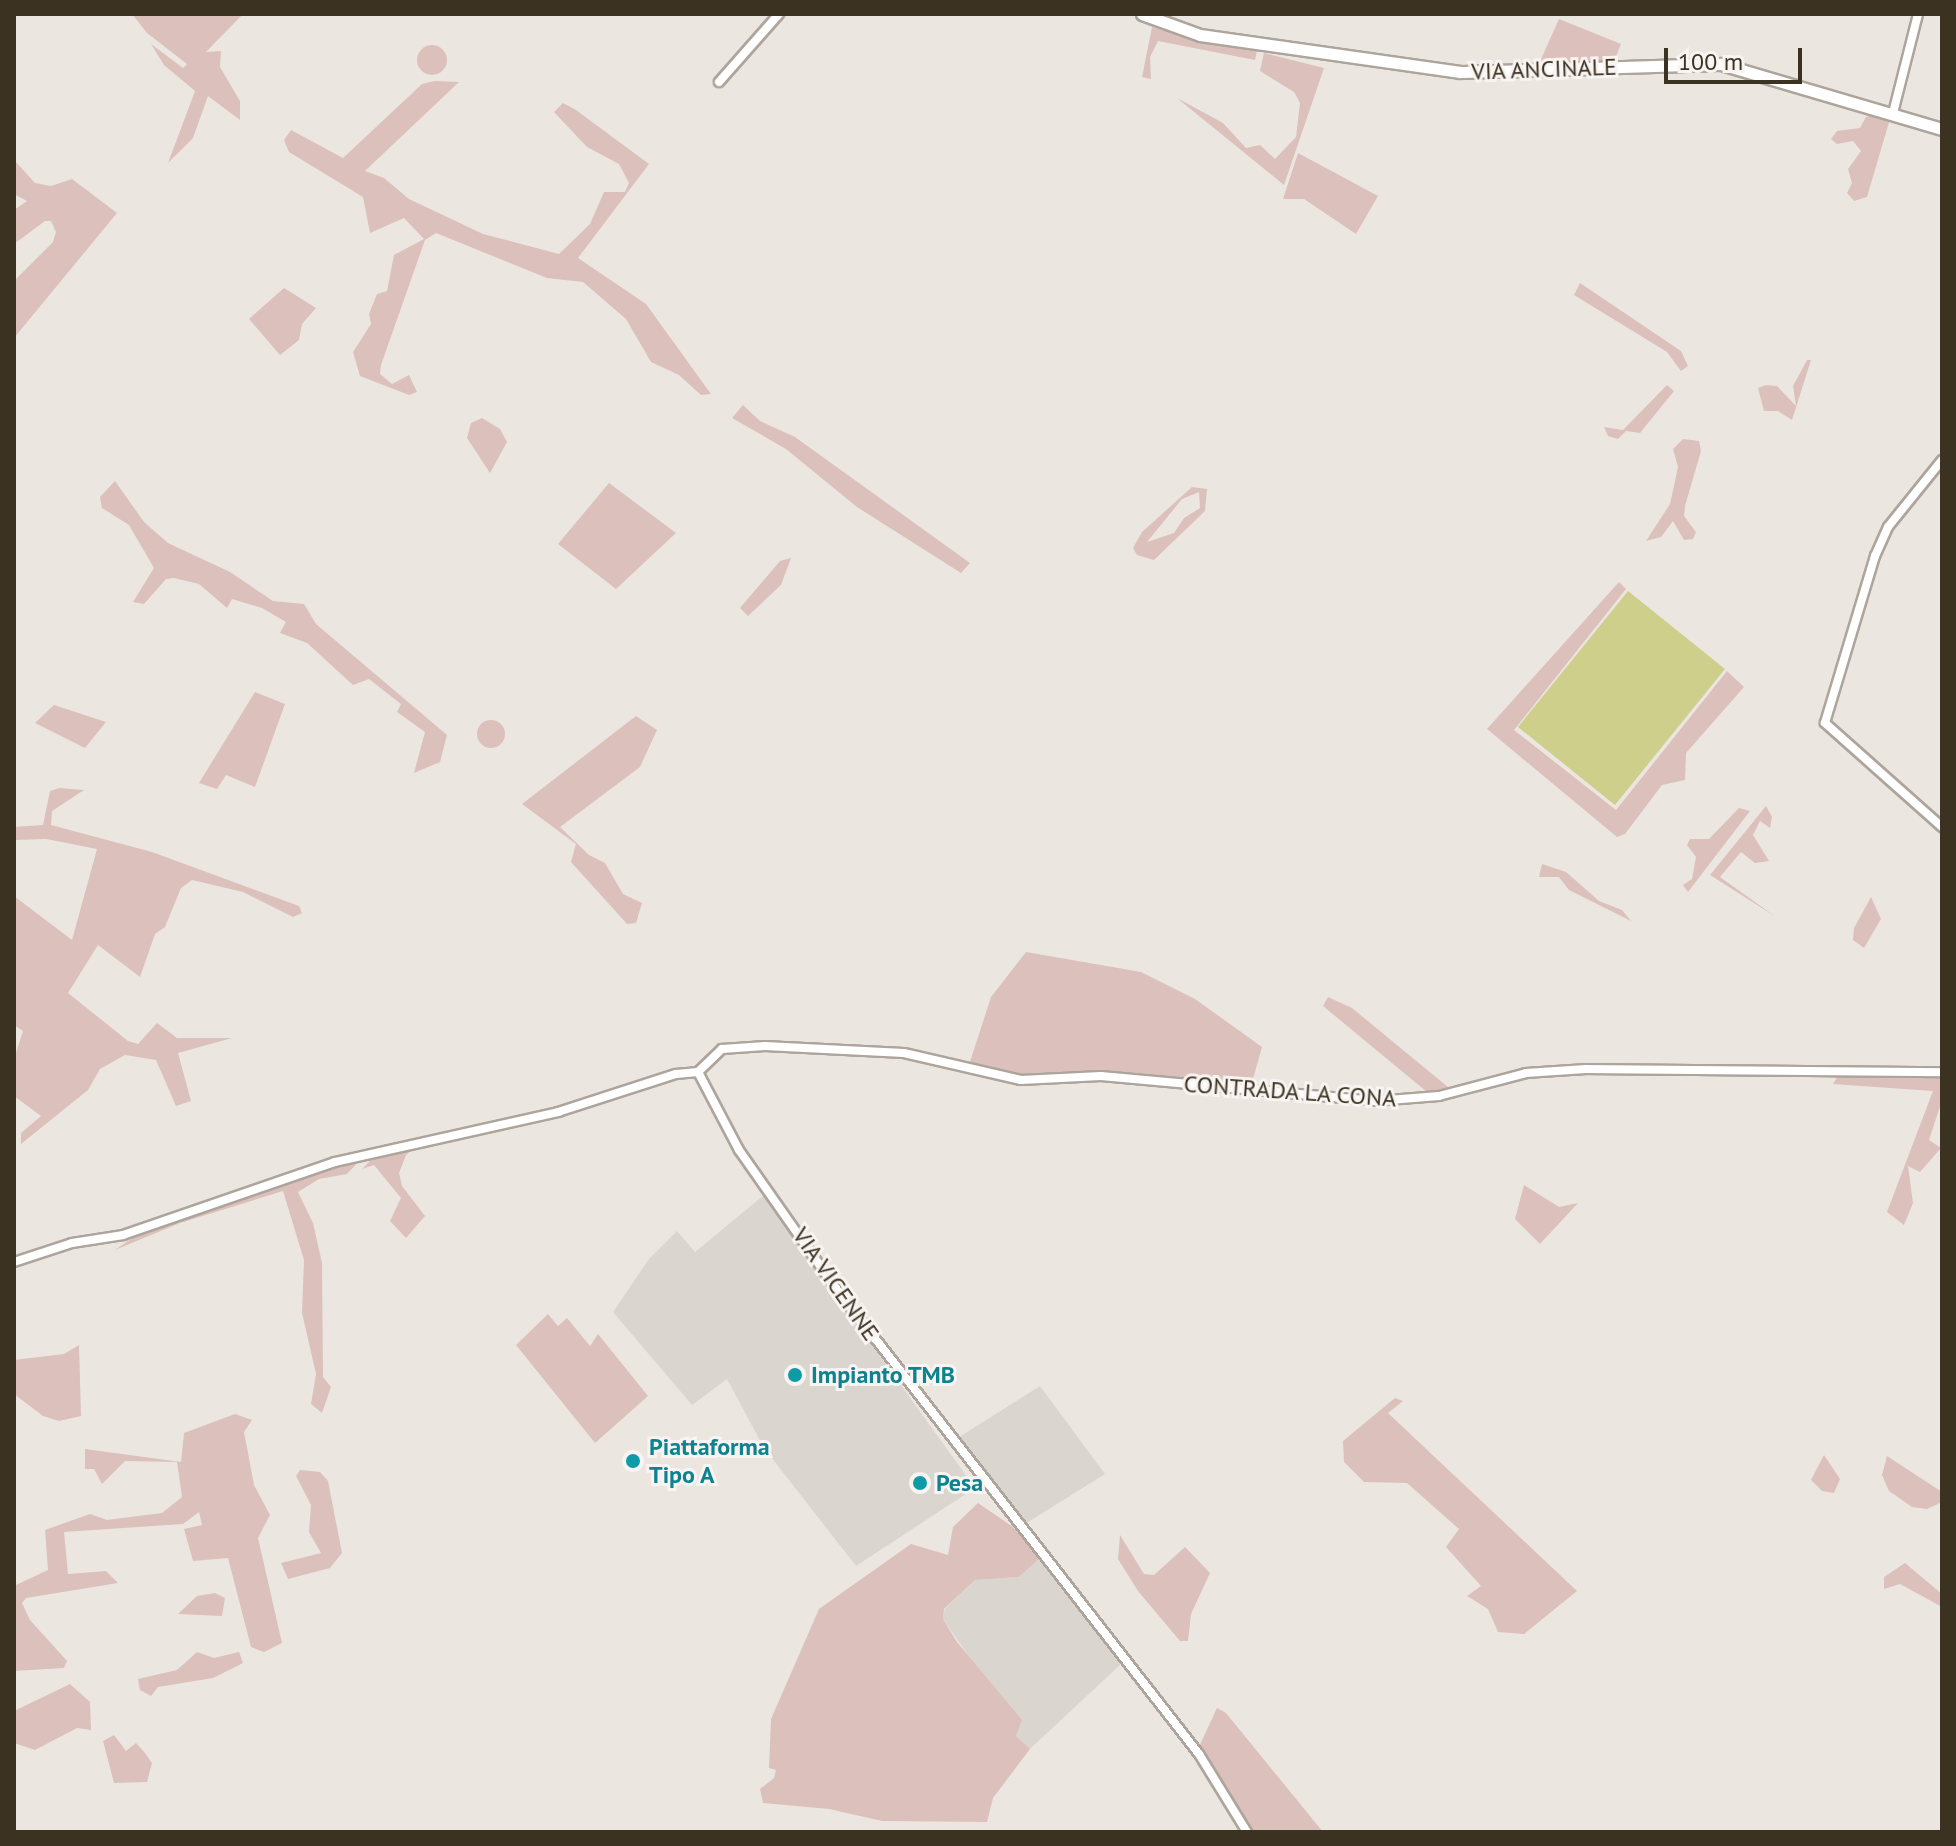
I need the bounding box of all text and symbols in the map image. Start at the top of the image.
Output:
scale bar [1668,32,1806,82]
text: 100 m [1678,46,1743,77]
street label: VIA ANCINALE [1470,52,1618,86]
street label: CONTRADA LA CONA [1182,1069,1398,1113]
street label: VIA VICENNE [786,1221,886,1347]
place label: Impianto TMB [811,1361,956,1389]
marker: Impianto TMB [786,1366,804,1384]
place label: Piattaforma Tipo A [649,1433,770,1489]
marker: Piattaforma Tipo A [624,1452,642,1470]
place label: Pesa [936,1469,983,1497]
marker: Pesa [911,1474,929,1492]

